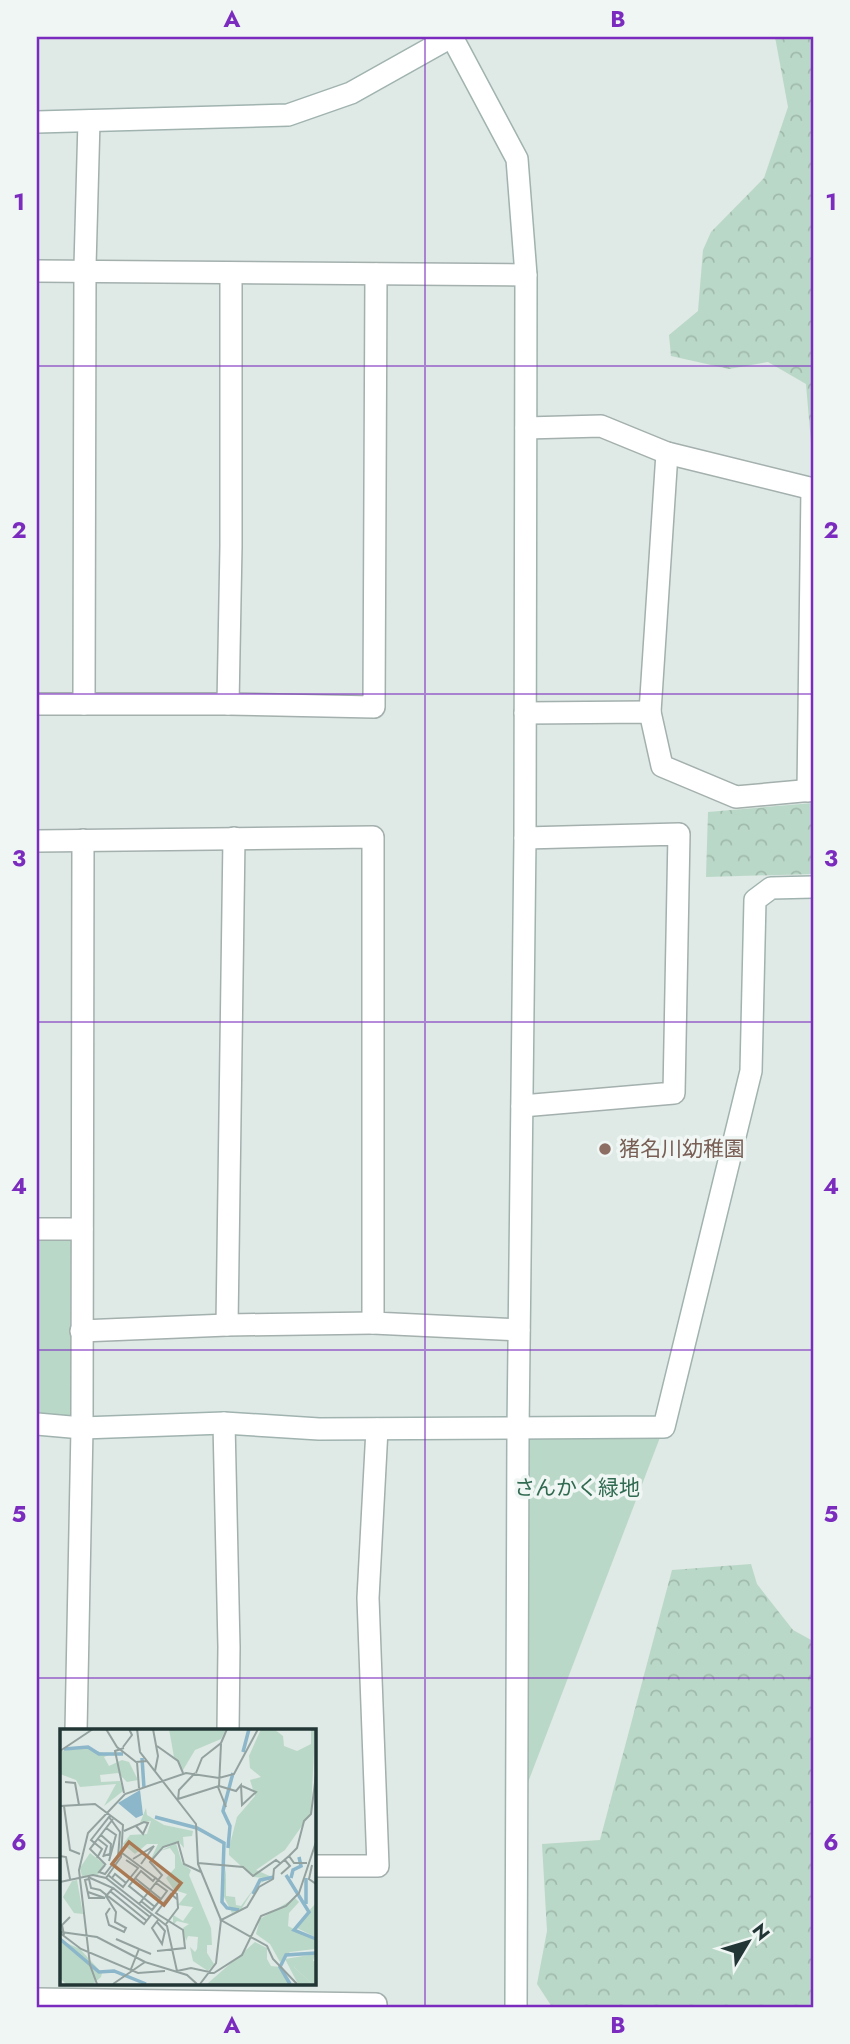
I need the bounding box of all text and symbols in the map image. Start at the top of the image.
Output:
text: A [223,2,241,36]
text: B [610,2,626,36]
text: 1 [13,185,25,219]
text: 1 [825,185,837,219]
text: 2 [11,513,27,547]
text: 2 [823,513,839,547]
text: 3 [12,841,26,875]
text: 3 [824,841,838,875]
place label: 猪名川幼稚園 [619,1134,745,1164]
marker: 猪名川幼稚園 [597,1141,613,1157]
text: 4 [11,1169,27,1203]
text: 4 [823,1169,839,1203]
park label: さんかく緑地 [514,1473,640,1503]
text: 5 [12,1497,26,1531]
text: 5 [824,1497,838,1531]
inset map [60,1729,315,1984]
text: 6 [11,1825,27,1859]
text: 6 [823,1825,839,1859]
north arrow [714,1908,784,1978]
text: N [746,1918,776,1946]
text: A [223,2008,241,2042]
text: B [610,2008,626,2042]

